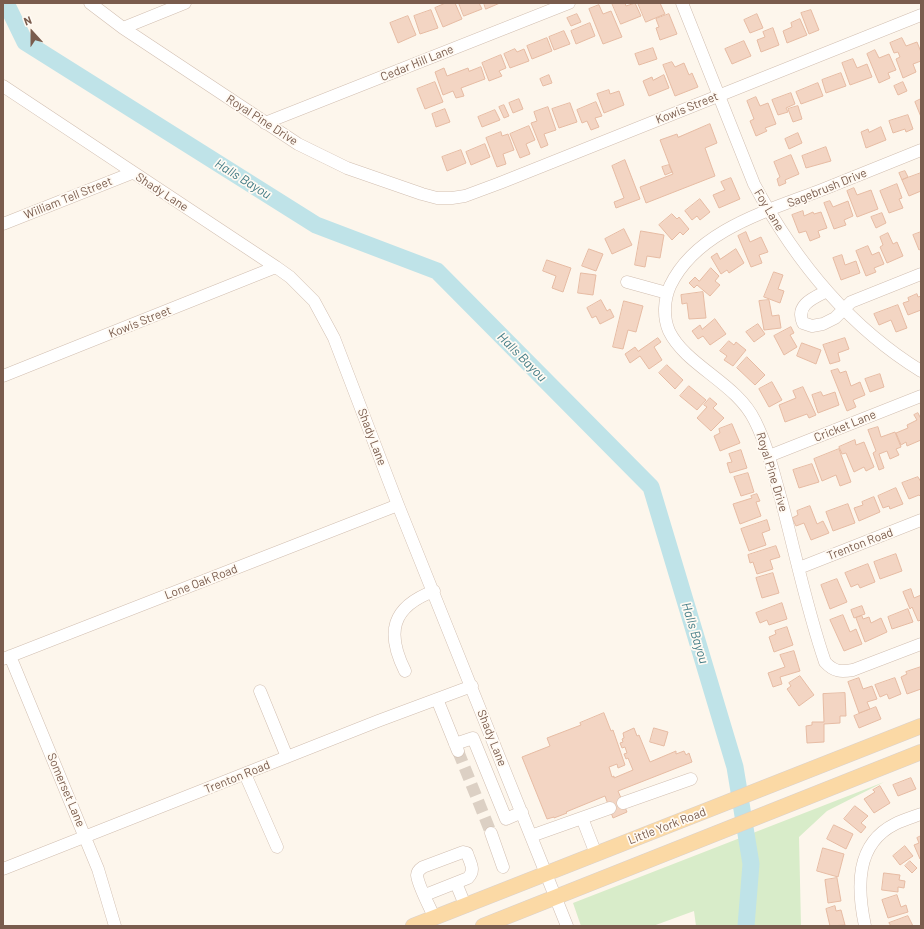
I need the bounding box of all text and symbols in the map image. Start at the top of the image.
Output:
north arrow [12,12,52,52]
text: N [22,13,33,28]
street label: Cedar Hill Lane [378,42,456,84]
street label: Kowis Street [654,89,720,127]
street label: Royal Pine Drive [224,92,300,148]
water label: Halls Bayou [212,156,274,202]
street label: Sagebrush Drive [785,165,869,211]
street label: Shady Lane [133,170,191,214]
street label: William Tell Street [22,174,114,222]
street label: Foy Lane [751,186,787,234]
street label: Kowis Street [107,303,173,341]
water label: Halls Bayou [494,329,550,385]
street label: Shady Lane [355,406,389,468]
street label: Cricket Lane [812,407,878,445]
street label: Royal Pine Drive [753,431,791,513]
street label: Trenton Road [825,525,895,563]
street label: Lone Oak Road [162,561,240,603]
water label: Halls Bayou [678,600,712,666]
street label: Shady Lane [474,708,510,768]
street label: Somerset Lane [44,751,88,829]
street label: Trenton Road [202,757,272,797]
street label: Little York Road [626,805,708,847]

